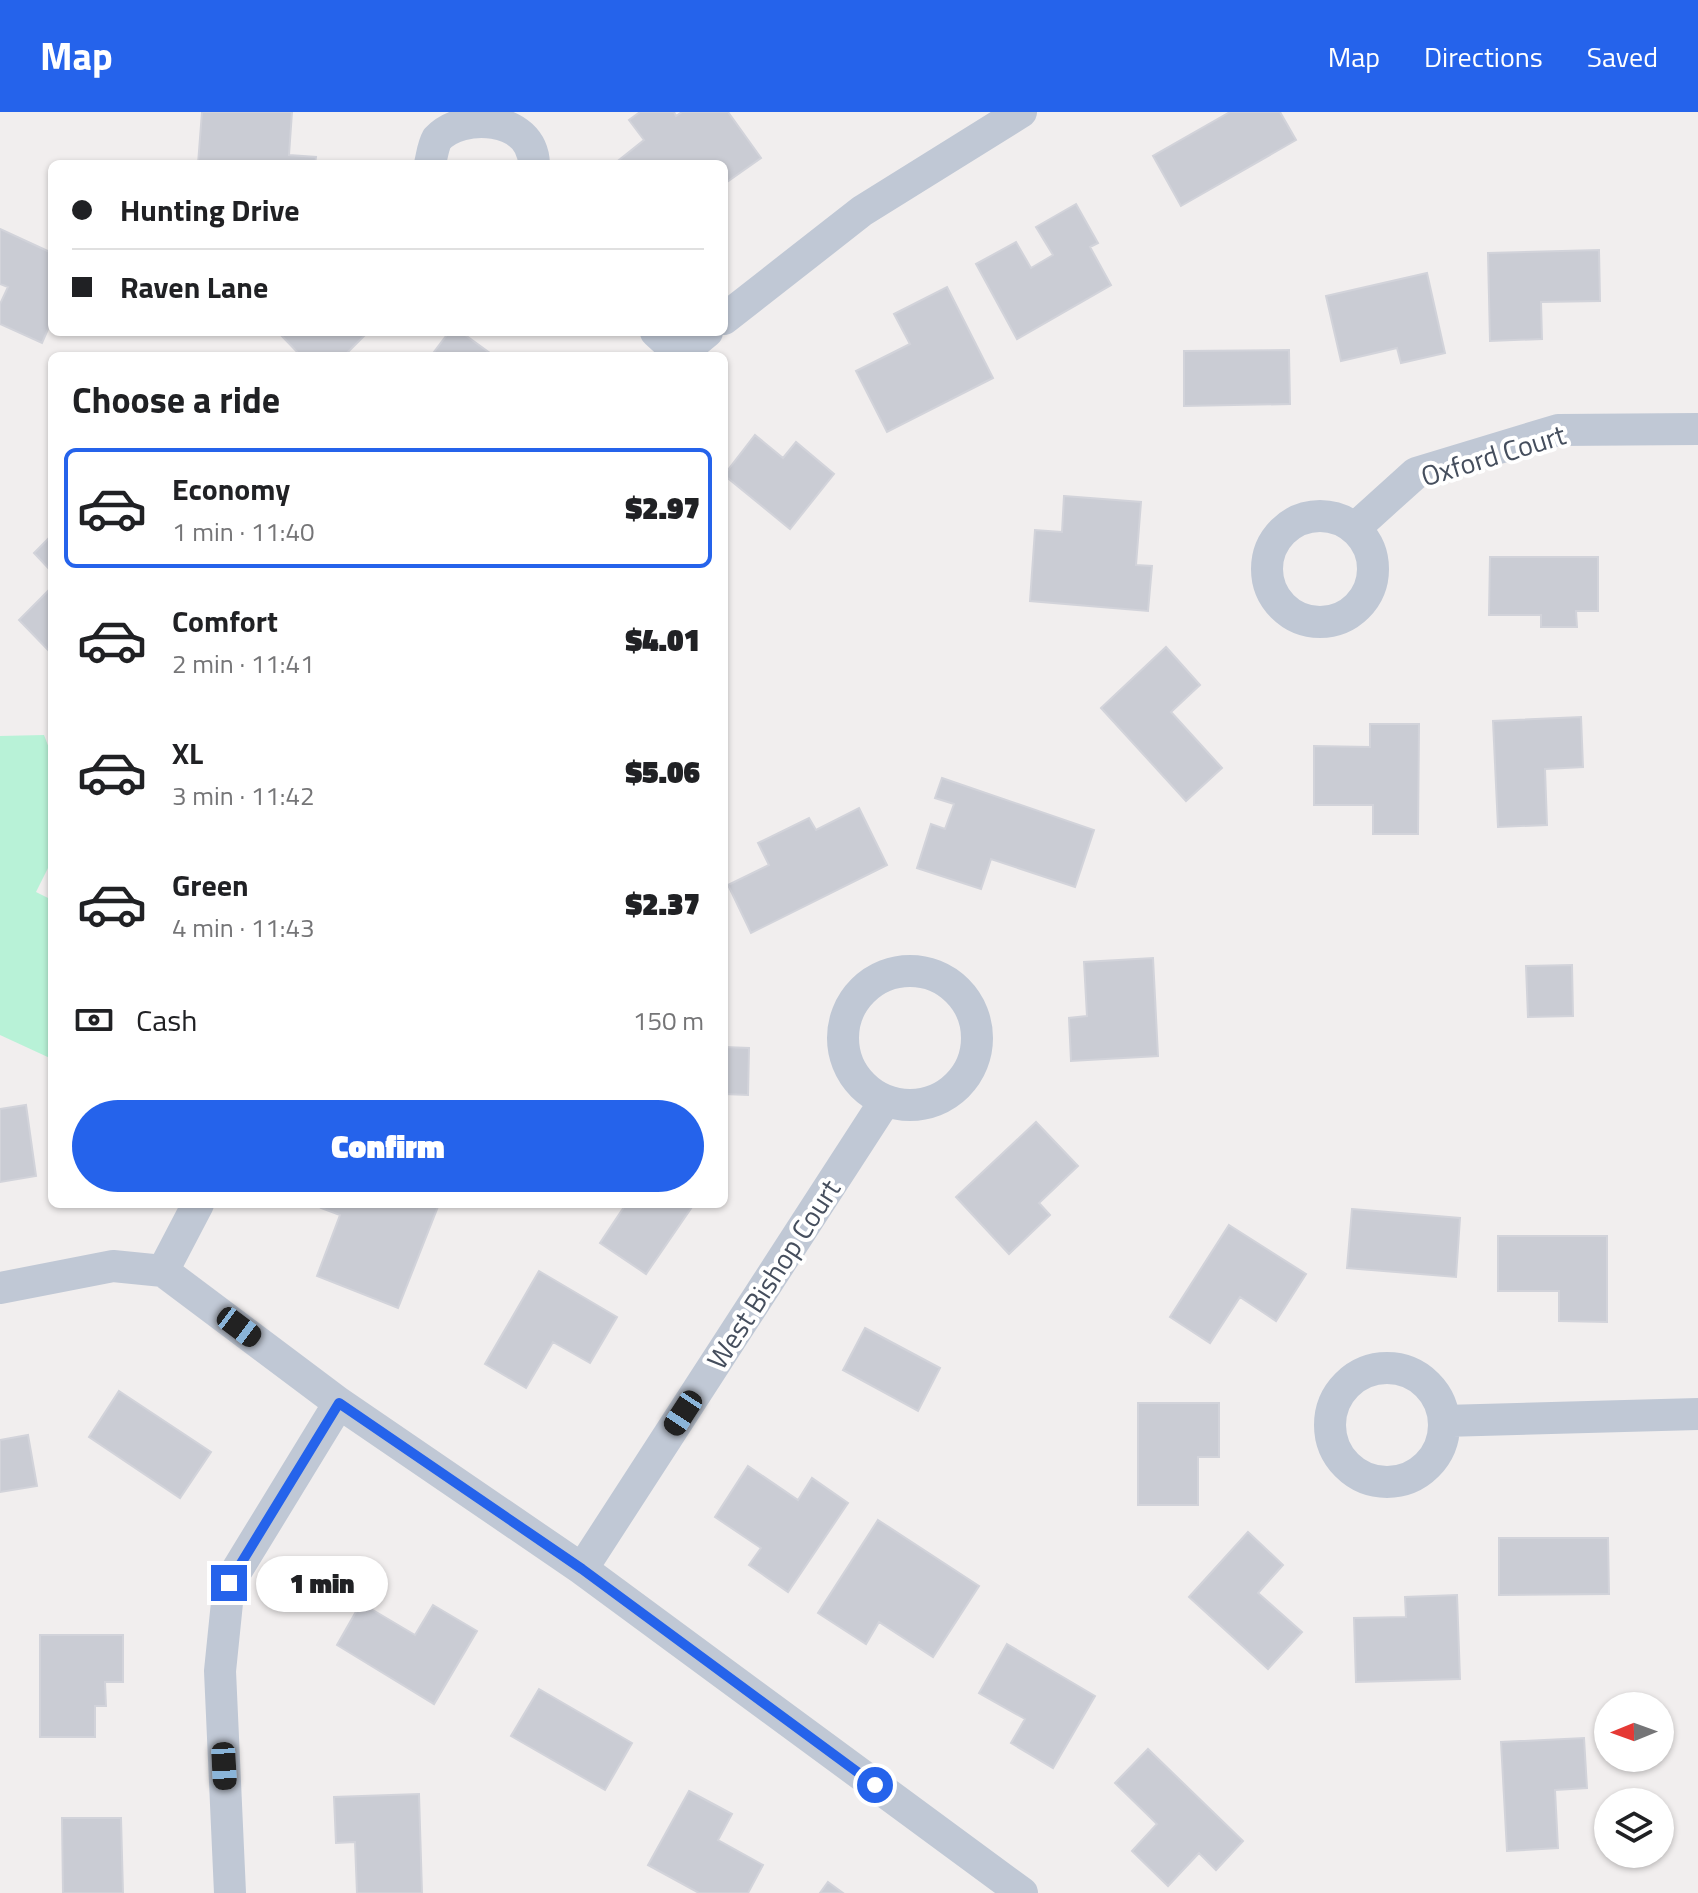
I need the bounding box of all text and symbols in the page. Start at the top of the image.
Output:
text: Map [40,27,113,85]
text: Map [1328,35,1380,78]
text: Directions [1424,35,1543,78]
text: Saved [1587,35,1658,78]
text: Hunting Drive [120,187,299,233]
text: Raven Lane [120,264,268,310]
text: Choose a ride [72,372,280,427]
street label: Oxford Court [1415,413,1571,497]
text: Economy [172,466,290,512]
icon: car [76,472,148,544]
text: $2.97 [626,485,700,531]
text: 1 min · 11:40 [172,512,315,551]
text: Comfort [172,598,278,644]
icon: car [76,604,148,676]
text: $4.01 [626,617,700,663]
text: 2 min · 11:41 [172,644,315,683]
text: XL [172,730,203,776]
icon: car [76,736,148,808]
text: $5.06 [626,749,700,795]
text: 3 min · 11:42 [172,776,315,815]
text: Green [172,862,249,908]
icon: car [76,868,148,940]
text: $2.37 [626,881,700,927]
text: 4 min · 11:43 [172,908,315,947]
text: Cash [136,997,197,1043]
icon: cash [72,998,116,1042]
text: 150 m [633,1001,704,1040]
button: Confirm [72,1100,704,1192]
street label: West Bishop Court [695,1170,851,1377]
car [213,1303,265,1351]
car [660,1386,706,1440]
callout: 1 min [257,1555,389,1611]
text: 1 min [290,1564,354,1603]
route end [211,1565,247,1601]
north arrow [1594,1692,1674,1772]
map controls [1594,1692,1674,1868]
car [211,1741,237,1791]
route start [857,1767,893,1803]
button: layers [1594,1788,1674,1868]

